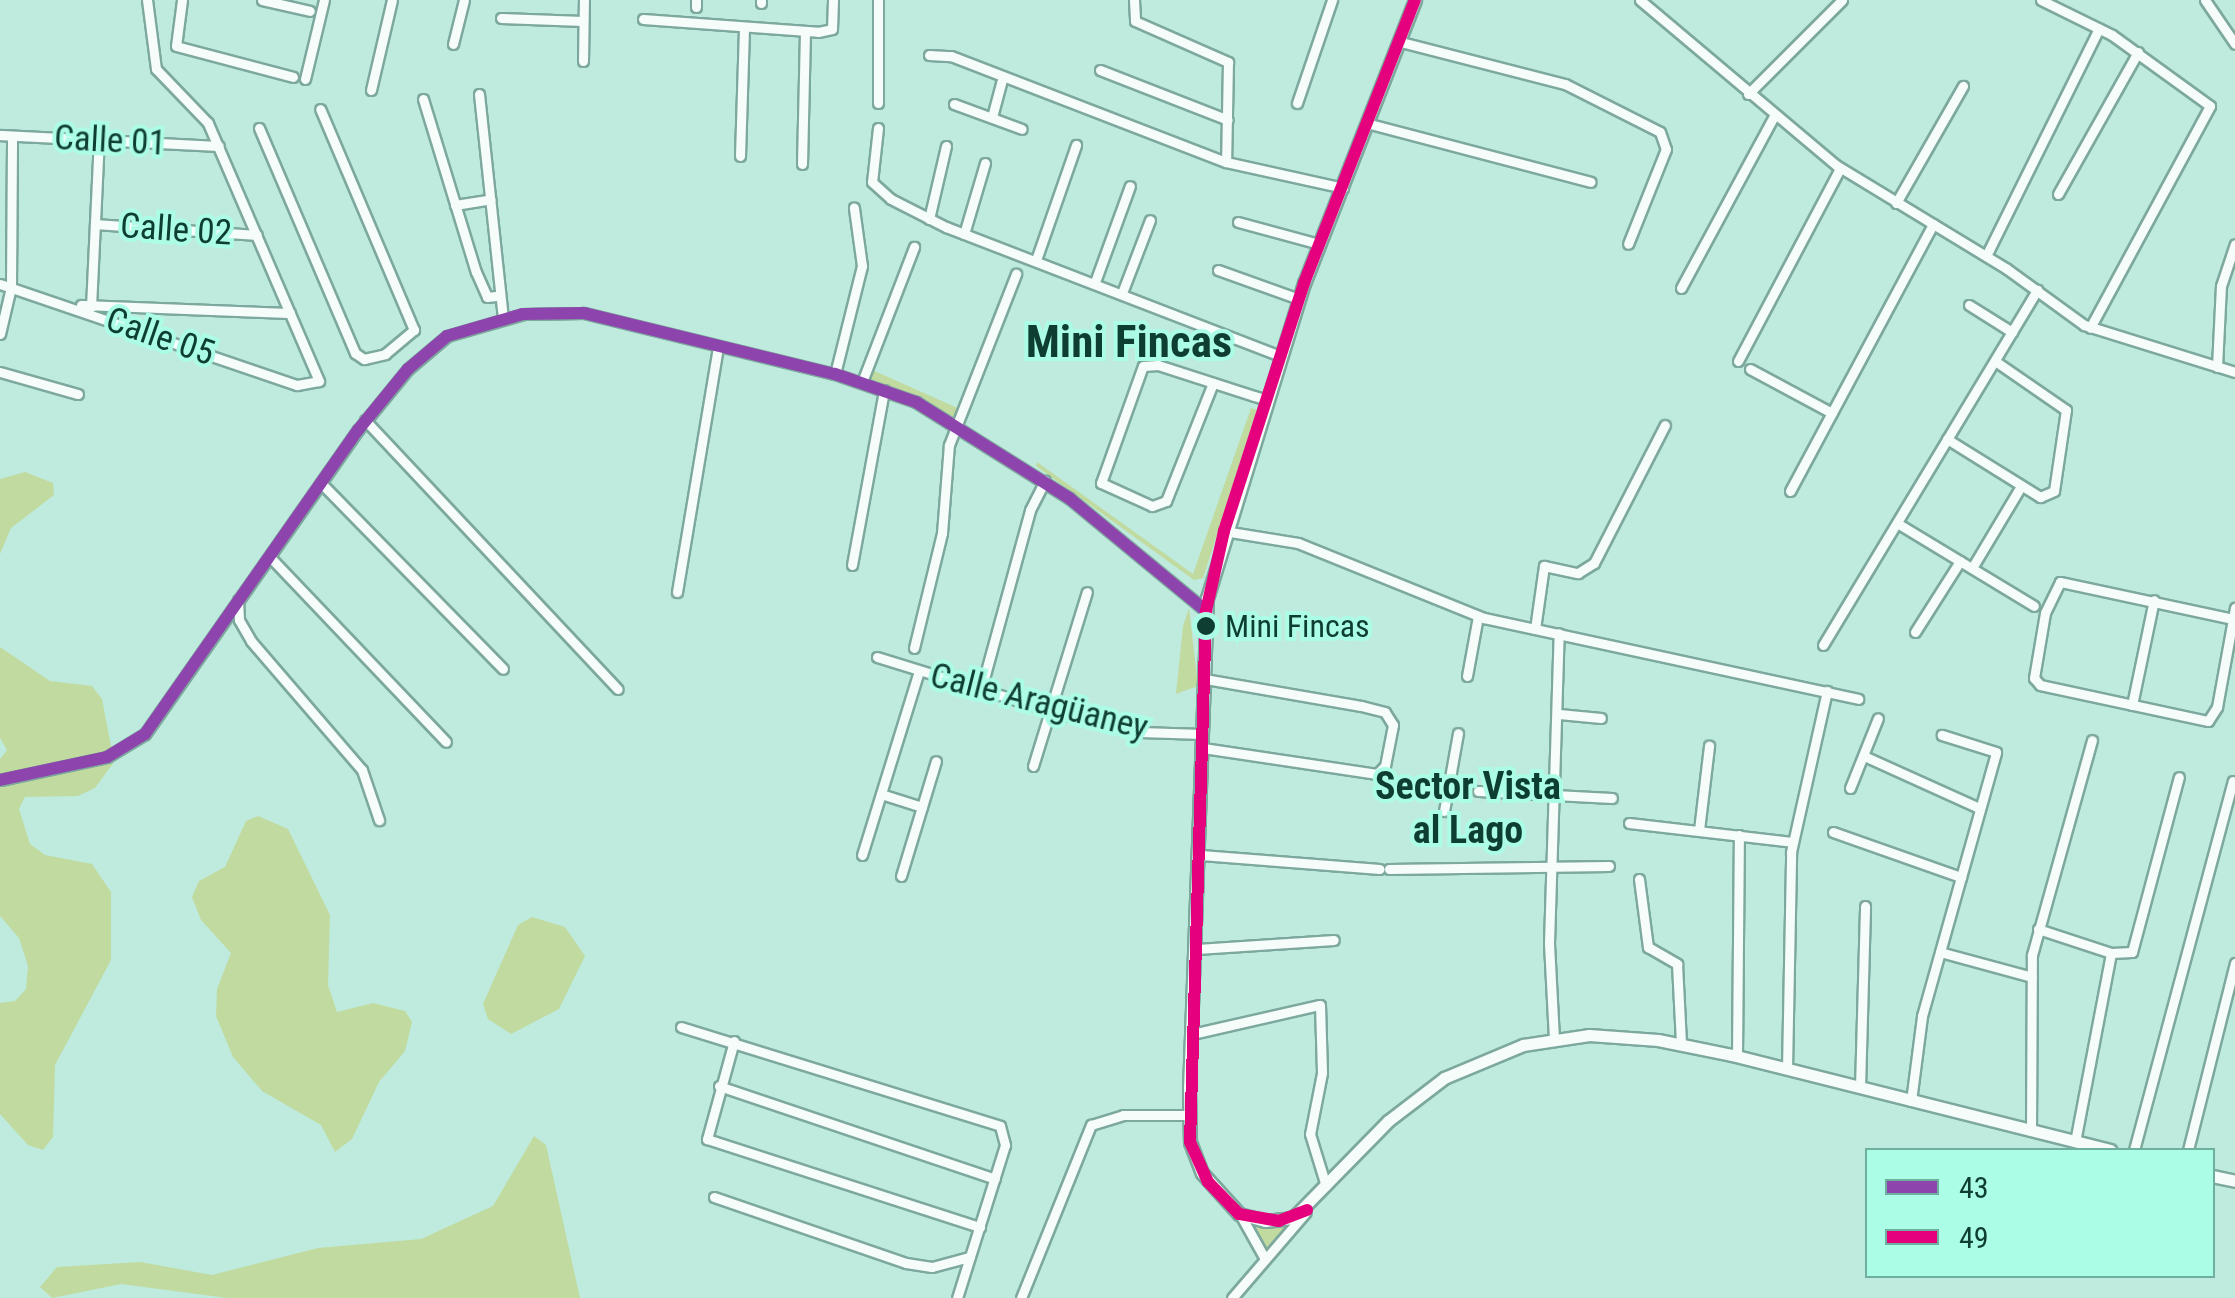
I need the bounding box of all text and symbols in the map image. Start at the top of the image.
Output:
street label: Calle 01 [53,117,167,165]
street label: Calle 02 [119,205,233,255]
street label: Calle 05 [100,299,220,375]
district label: Mini Fincas [1026,315,1232,369]
place label: Mini Fincas [1225,607,1370,645]
marker: Mini Fincas [1196,616,1216,636]
street label: Calle Aragüaney [926,655,1152,749]
district label: Sector Vista al Lago [1375,764,1561,854]
legend [1865,1148,2215,1278]
text: 43 [1959,1170,1989,1205]
text: 49 [1959,1220,1989,1255]

